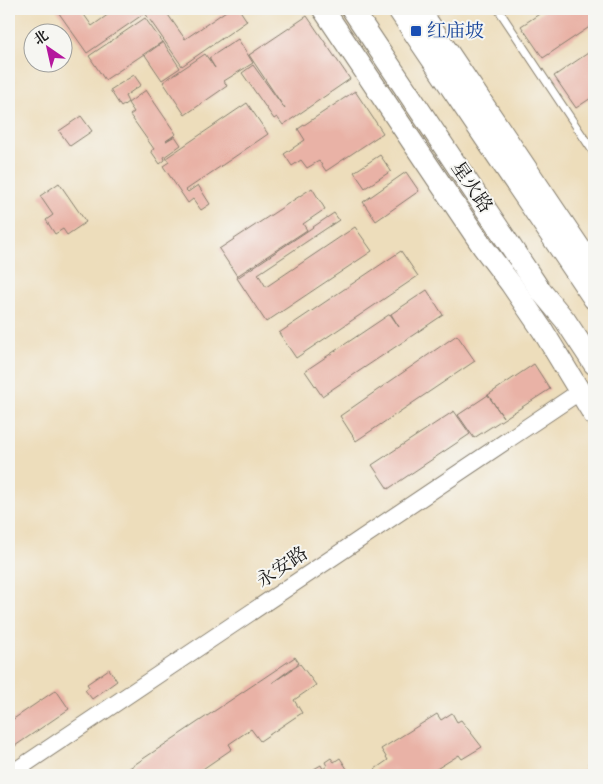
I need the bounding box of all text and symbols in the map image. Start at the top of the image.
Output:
place label: 红庙坡 [427,19,484,43]
north arrow [22,22,72,72]
marker: 红庙坡 [409,24,423,38]
text: 北 [30,27,52,49]
street label: 星火路 [446,157,498,217]
street label: 永安路 [252,541,312,593]

